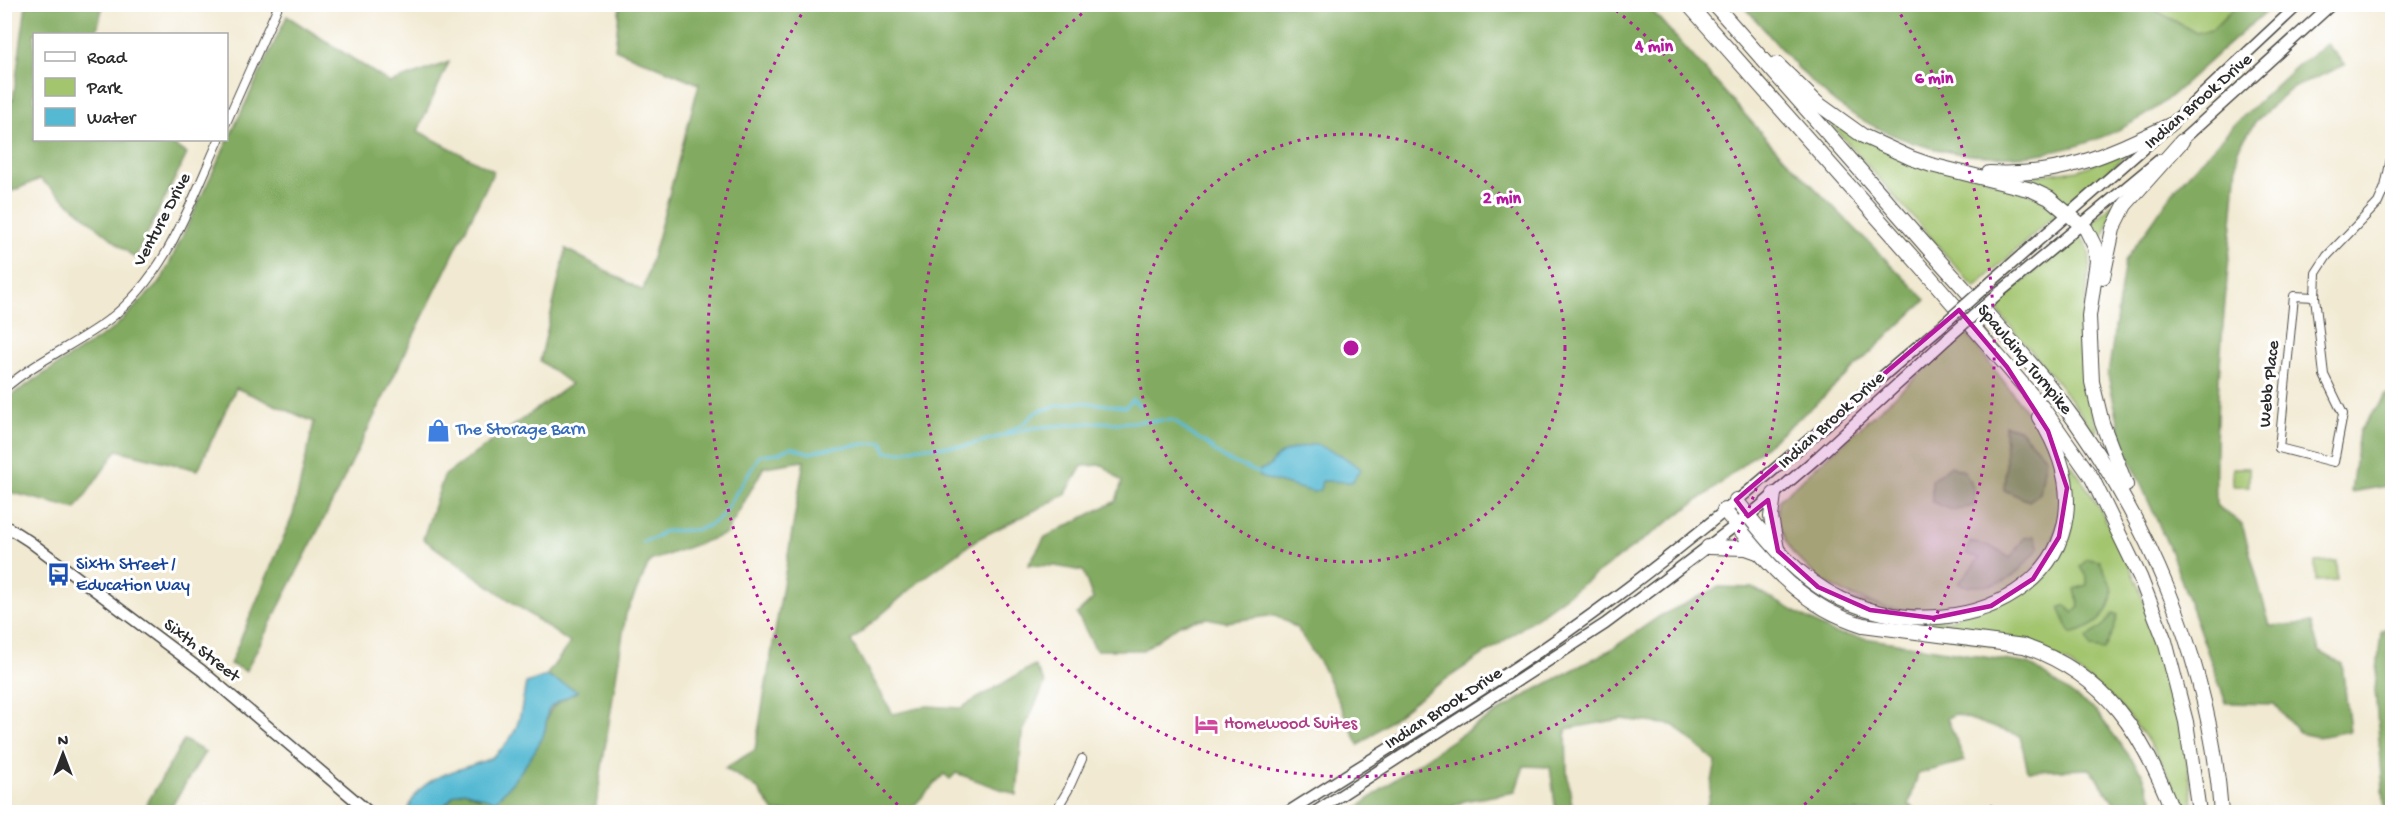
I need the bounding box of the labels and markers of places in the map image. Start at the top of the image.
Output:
centre of rings [1341,338,1361,358]
shop icon: The Storage Barn [425,417,451,443]
place label: The Storage Barn [455,420,586,441]
place label: Sixth Street / Education Way [76,555,190,597]
bus stop icon: Sixth Street / Education Way [45,562,71,588]
hotel icon: Homewood Suites [1193,711,1219,737]
place label: Homewood Suites [1224,714,1358,735]

